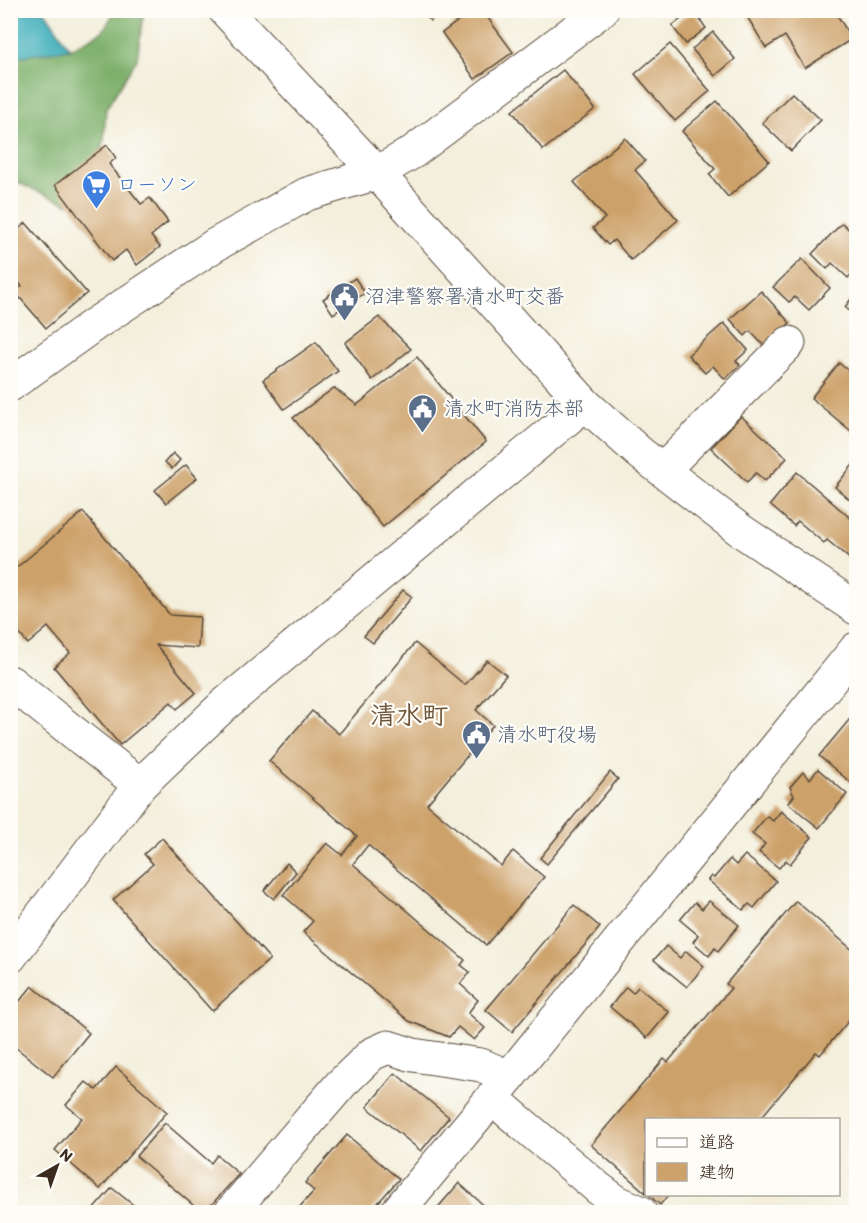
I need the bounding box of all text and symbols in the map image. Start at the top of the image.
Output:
supermarket icon: ローソン [80,168,112,210]
place label: ローソン [117,172,197,196]
public building icon: 沼津警察署清水町交番 [328,280,360,322]
place label: 沼津警察署清水町交番 [365,284,565,308]
public building icon: 清水町消防本部 [407,392,439,434]
place label: 清水町消防本部 [444,396,584,420]
district label: 清水町 [370,699,448,731]
public building icon: 清水町役場 [460,718,492,760]
place label: 清水町役場 [497,722,597,746]
legend [645,1118,840,1196]
text: 道路 [699,1131,735,1153]
north arrow [27,1136,87,1196]
text: N [56,1144,77,1166]
text: 建物 [699,1161,735,1183]

